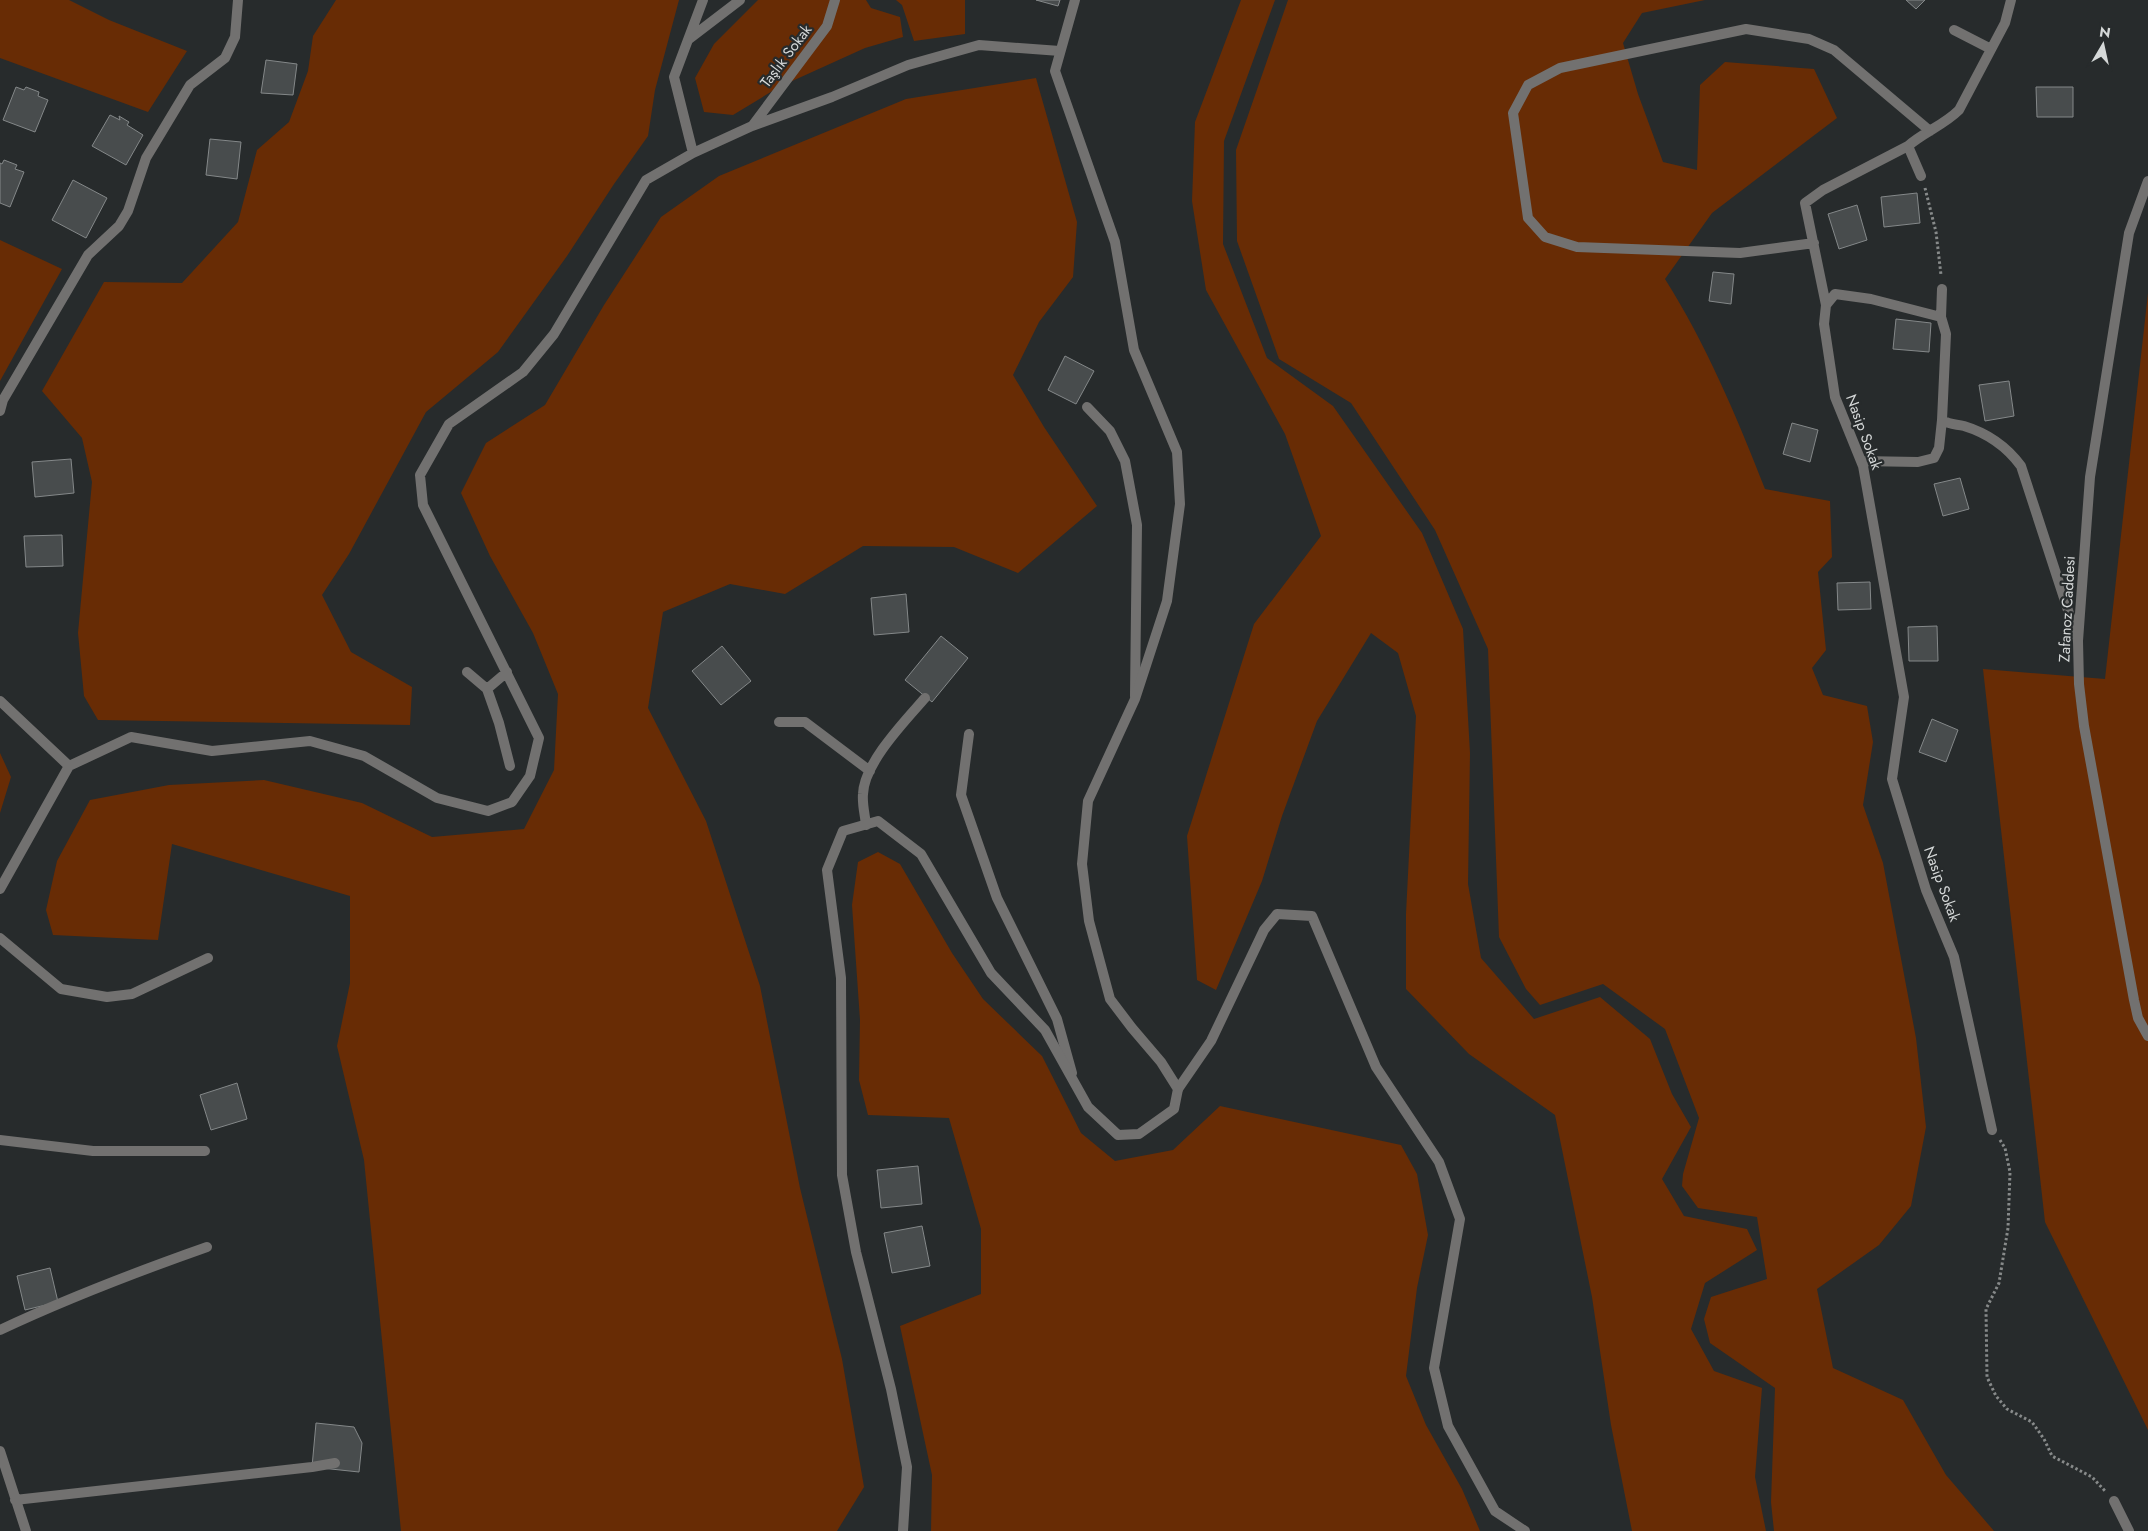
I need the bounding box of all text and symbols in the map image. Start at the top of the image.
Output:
street label: Taşlık Sokak [755,20,817,92]
north arrow [2078,20,2128,70]
text: N [2098,21,2112,43]
street label: Nasip Sokak [1840,391,1888,473]
street label: Zafanoz Caddesi [2053,555,2081,663]
street label: Nasip Sokak [1918,843,1966,925]

